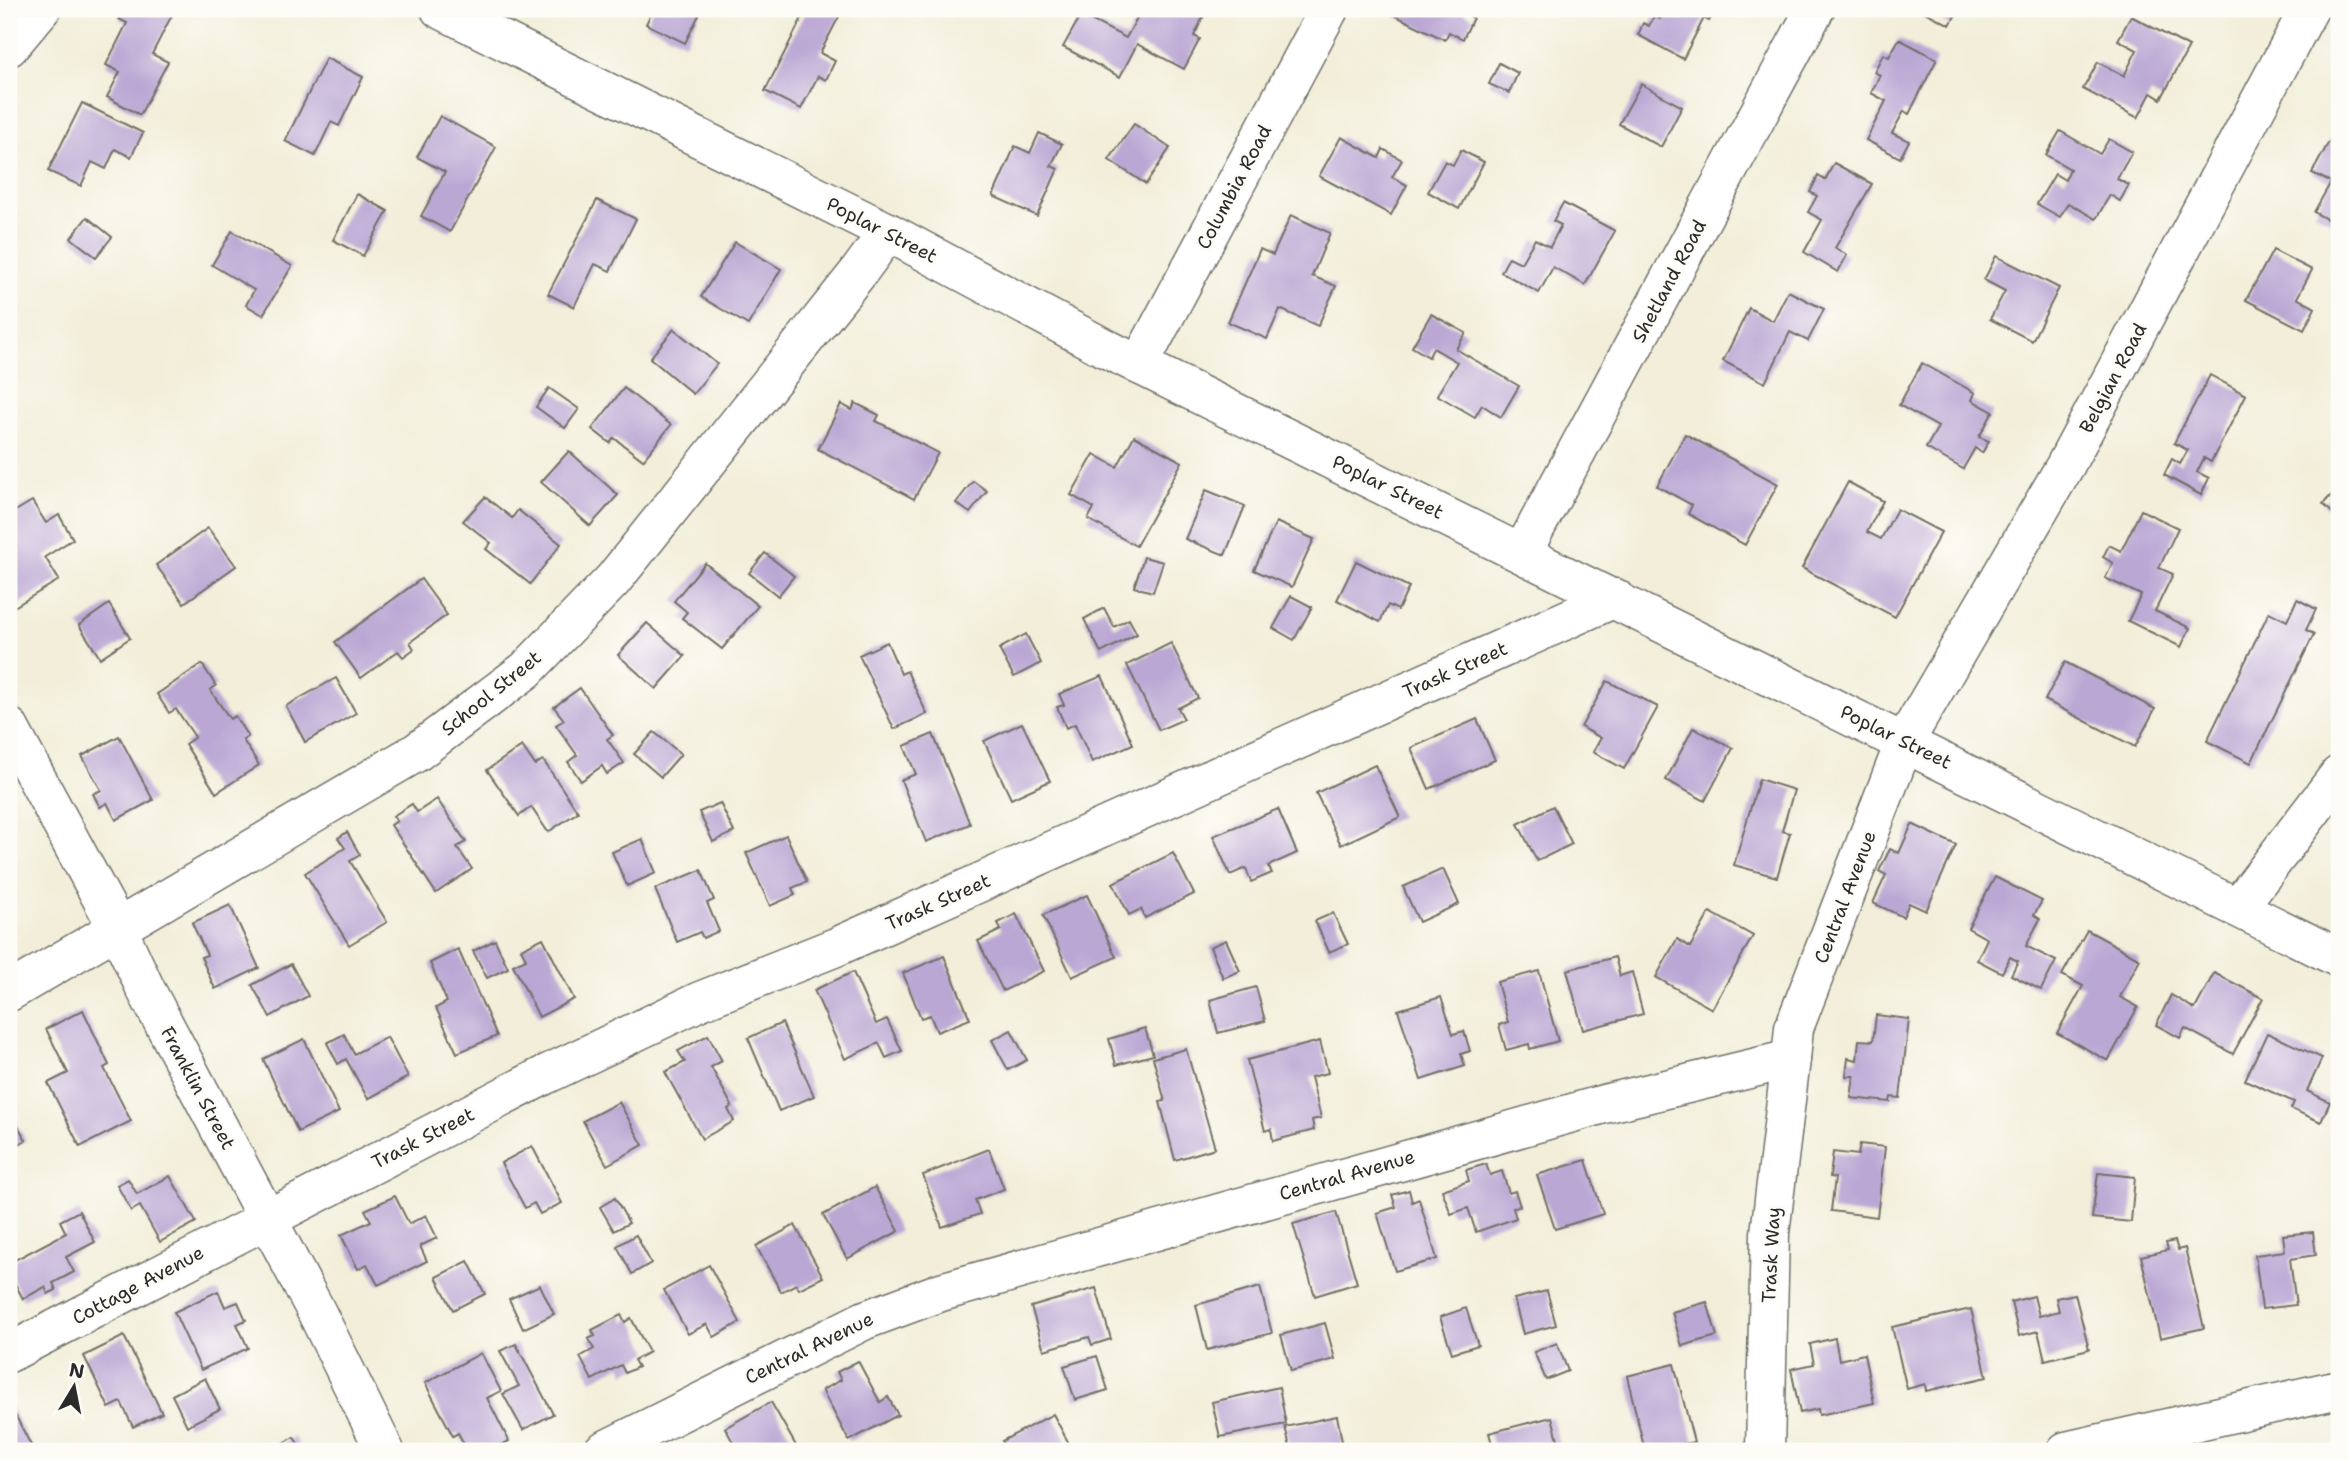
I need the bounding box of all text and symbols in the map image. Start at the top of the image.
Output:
street label: Columbia Road [1191,120,1277,254]
street label: Poplar Street [822,191,942,269]
street label: Shetland Road [1626,215,1712,347]
street label: Belgian Road [2074,319,2152,437]
street label: Poplar Street [1328,449,1448,525]
street label: Trask Street [1399,636,1511,704]
street label: School Street [436,645,546,741]
street label: Poplar Street [1836,699,1956,775]
street label: Central Avenue [1808,827,1882,967]
street label: Trask Street [882,868,994,936]
street label: Franklin Street [155,1022,241,1154]
street label: Trask Street [367,1101,479,1175]
street label: Central Avenue [1276,1144,1418,1206]
street label: Trask Way [1756,1206,1786,1304]
street label: Cottage Avenue [68,1240,208,1330]
street label: Central Avenue [741,1306,877,1390]
north arrow [38,1352,108,1422]
text: N [67,1357,86,1384]

